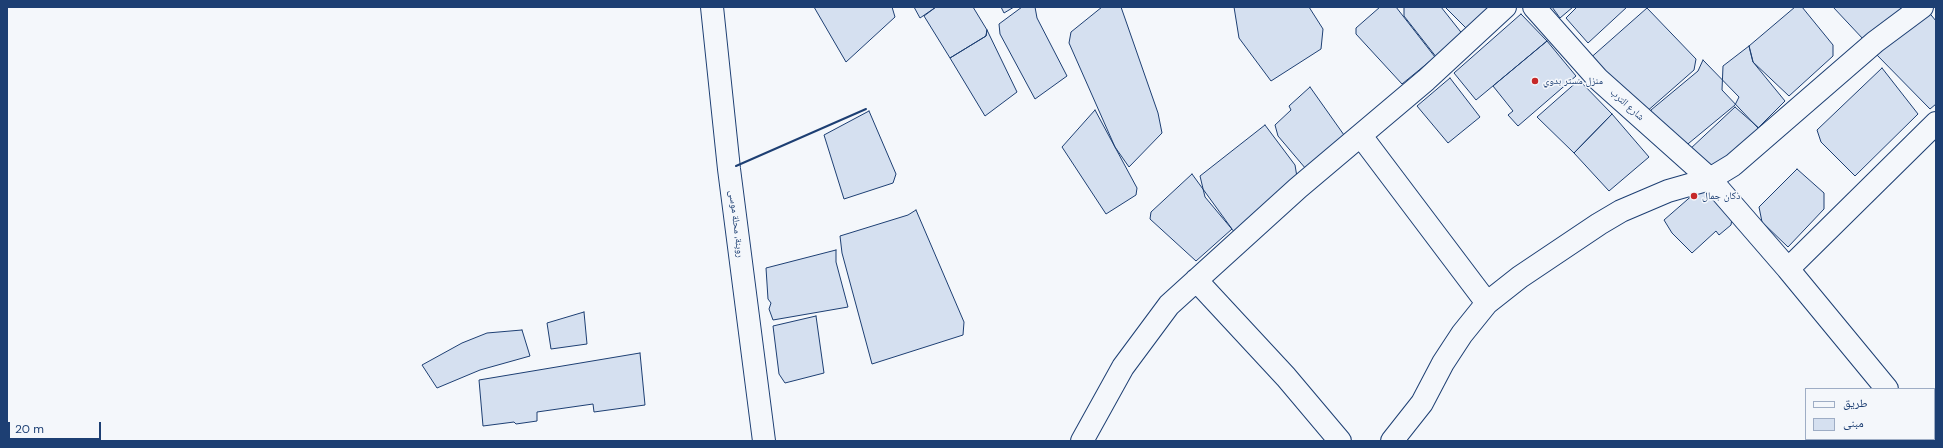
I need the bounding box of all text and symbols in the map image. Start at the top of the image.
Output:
place label: منزل مستر بدوي [1543,75,1603,87]
marker: منزل مستر بدوي [1530,76,1540,86]
street label: شارع الترب [1608,87,1646,123]
street label: روينة، محلة موسى [726,190,746,258]
place label: دكان جمال [1702,190,1740,202]
marker: دكان جمال [1689,191,1699,201]
legend [1805,388,1935,440]
text: طريق [1843,395,1868,411]
scale bar [10,414,103,440]
text: مبنى [1843,415,1864,431]
text: 20 m [15,421,44,437]

